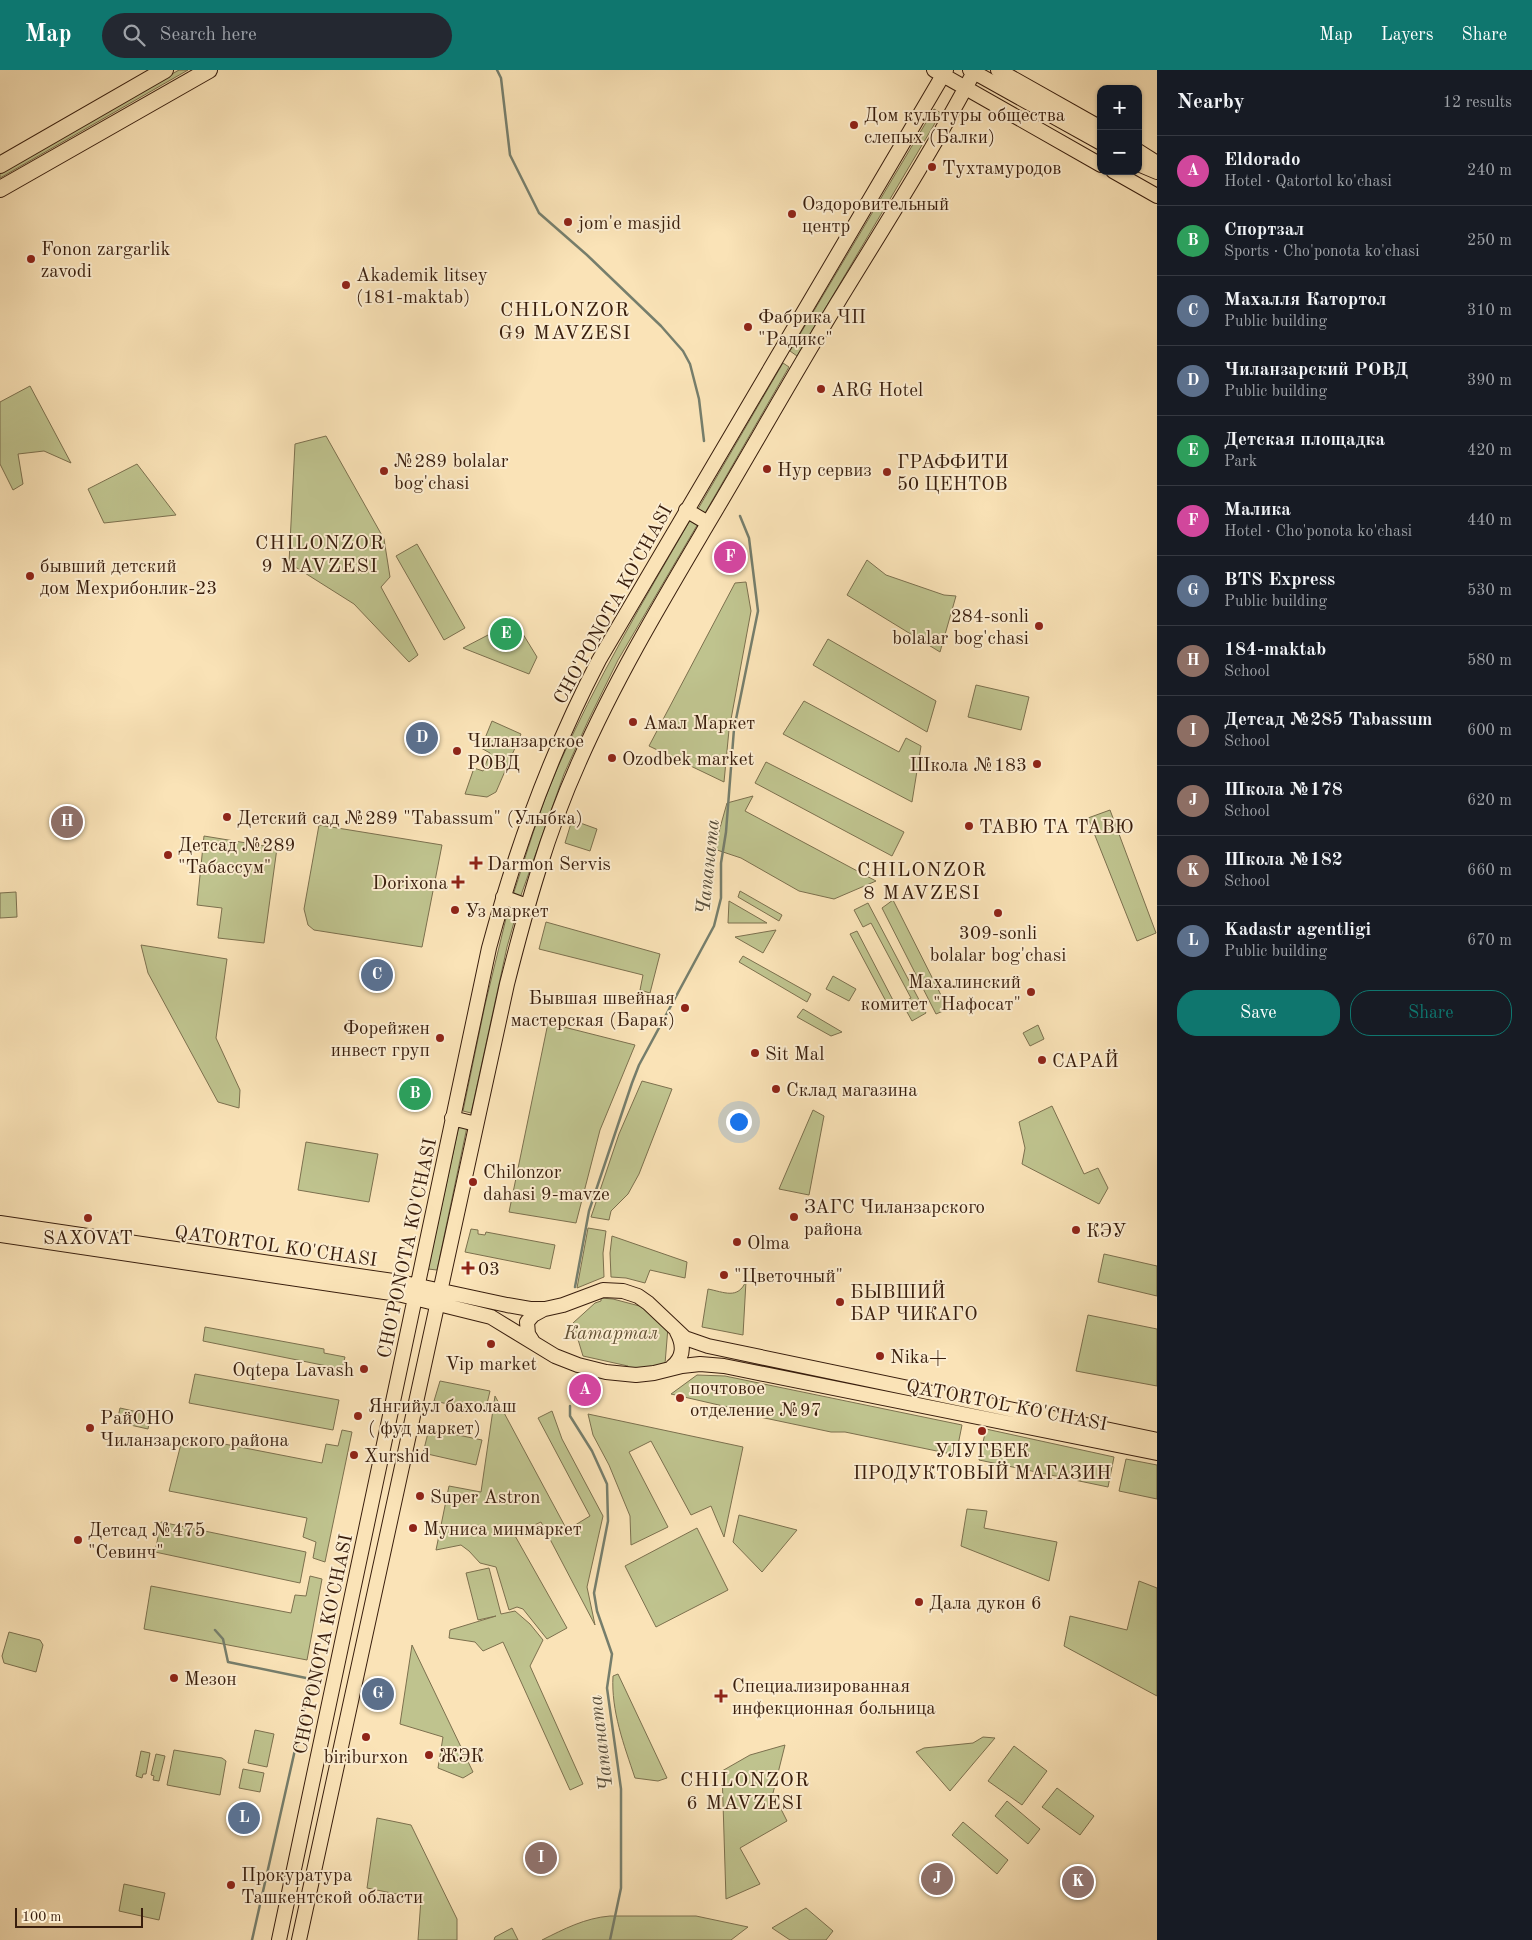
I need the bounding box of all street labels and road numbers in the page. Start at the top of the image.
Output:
street label: CHO'PONOTA KO'CHASI [551,502,677,708]
street label: CHO'PONOTA KO'CHASI [376,1137,441,1360]
street label: QATORTOL KO'CHASI [173,1224,378,1271]
street label: QATORTOL KO'CHASI [904,1378,1109,1435]
street label: CHO'PONOTA KO'CHASI [292,1533,357,1756]

